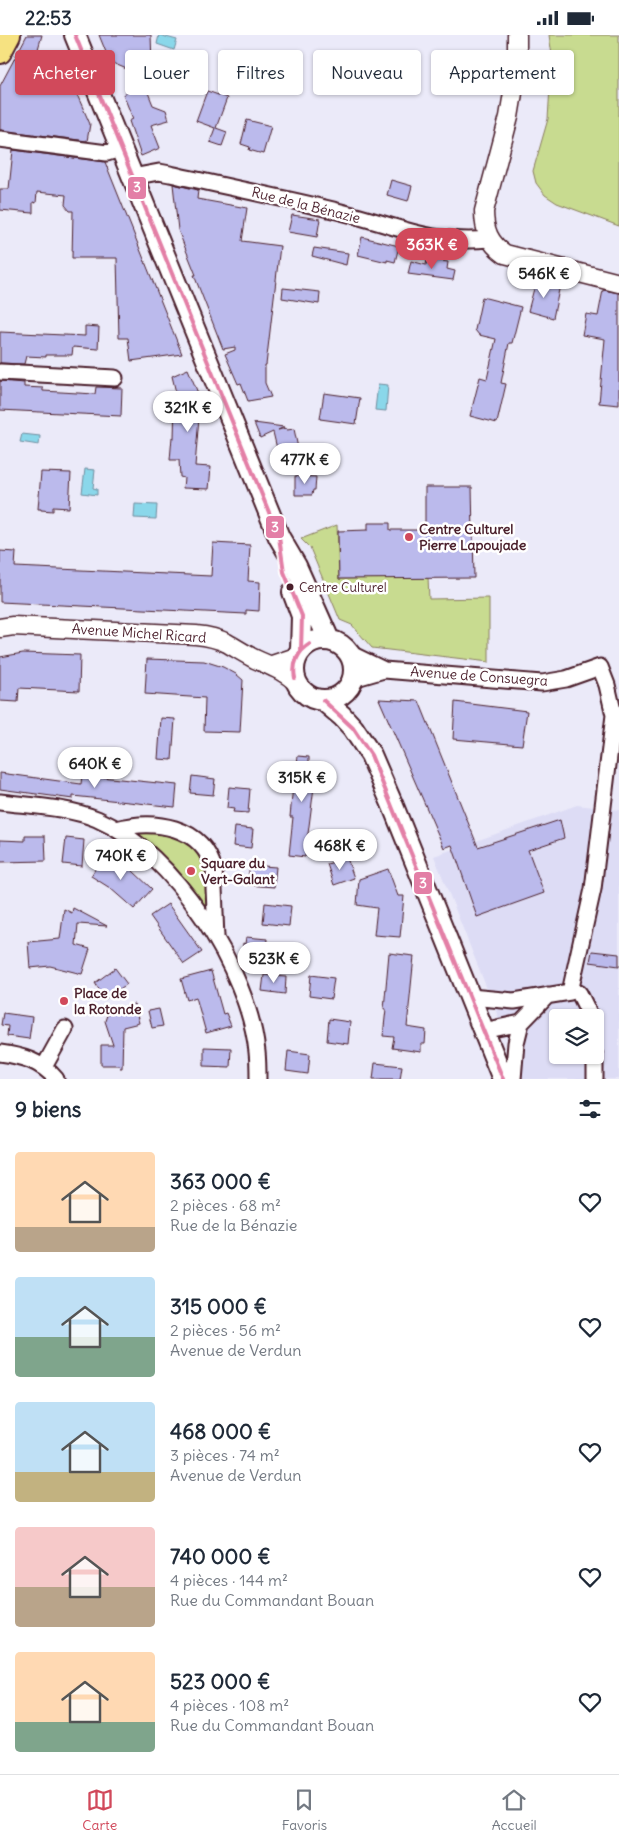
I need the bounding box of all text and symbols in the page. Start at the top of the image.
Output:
text: 22:53 [25,6,72,30]
chip: Acheter [15,50,115,95]
chip: Louer [125,50,208,95]
chip: Filtres [218,50,303,95]
chip: Nouveau [313,50,421,95]
chip: Appartement [431,50,574,95]
line badge: 3 [127,176,147,200]
text: 3 [133,178,141,196]
street label: Rue de la Bénazie [250,183,362,227]
pin: 363K € [391,227,473,270]
text: 363K € [406,234,458,254]
pin: 546K € [503,257,585,299]
text: 546K € [518,263,570,283]
pin: 321K € [147,391,229,433]
text: 321K € [164,397,212,417]
pin: 477K € [264,443,346,485]
text: 477K € [281,449,329,469]
line badge: 3 [265,515,285,539]
text: 3 [271,518,279,536]
place label: Centre Culturel Pierre Lapoujade [419,520,527,554]
marker: Centre Culturel Pierre Lapoujade [403,531,415,543]
place label: Centre Culturel [299,579,387,596]
marker: Centre Culturel [285,582,295,592]
street label: Avenue Michel Ricard [71,619,207,647]
street label: Avenue de Consuegra [410,662,548,690]
pin: 640K € [54,747,136,789]
text: 640K € [69,753,122,773]
pin: 315K € [261,761,343,803]
text: 315K € [278,767,326,787]
pin: 468K € [299,829,381,871]
text: 468K € [314,835,366,855]
pin: 740K € [80,839,162,881]
text: 740K € [95,845,147,865]
place label: Square du Vert-Galant [201,854,275,888]
marker: Square du Vert-Galant [185,865,197,877]
line badge: 3 [413,871,433,895]
text: 3 [419,874,427,892]
pin: 523K € [233,941,315,984]
text: 523K € [248,948,300,968]
place label: Place de la Rotonde [74,984,142,1018]
marker: Place de la Rotonde [58,995,70,1007]
map controls [549,1009,604,1064]
button: layers [549,1009,604,1064]
icon: filters [576,1095,604,1123]
text: 9 biens [15,1096,81,1123]
text: 363 000 € [170,1168,271,1195]
icon: home [55,1172,115,1232]
icon: heart [576,1188,604,1216]
text: 2 pièces · 68 m² [170,1195,281,1215]
text: Rue de la Bénazie [170,1215,297,1235]
text: 315 000 € [170,1293,267,1320]
icon: home [55,1297,115,1357]
icon: heart [576,1313,604,1341]
text: 2 pièces · 56 m² [170,1320,281,1340]
text: Avenue de Verdun [170,1340,302,1360]
text: 468 000 € [170,1418,271,1445]
icon: home [55,1422,115,1482]
icon: heart [576,1438,604,1466]
text: 3 pièces · 74 m² [170,1445,280,1465]
text: Avenue de Verdun [170,1465,302,1485]
text: 740 000 € [170,1543,271,1570]
icon: home [55,1547,115,1607]
icon: heart [576,1563,604,1591]
text: 4 pièces · 144 m² [170,1570,288,1590]
text: Rue du Commandant Bouan [170,1590,374,1610]
text: 523 000 € [170,1668,270,1695]
icon: home [55,1672,115,1732]
icon: heart [576,1688,604,1716]
text: 4 pièces · 108 m² [170,1695,289,1715]
text: Rue du Commandant Bouan [170,1715,374,1735]
tab: Carte [82,1786,117,1834]
tab: Favoris [282,1786,327,1834]
tab: Accueil [492,1786,537,1834]

